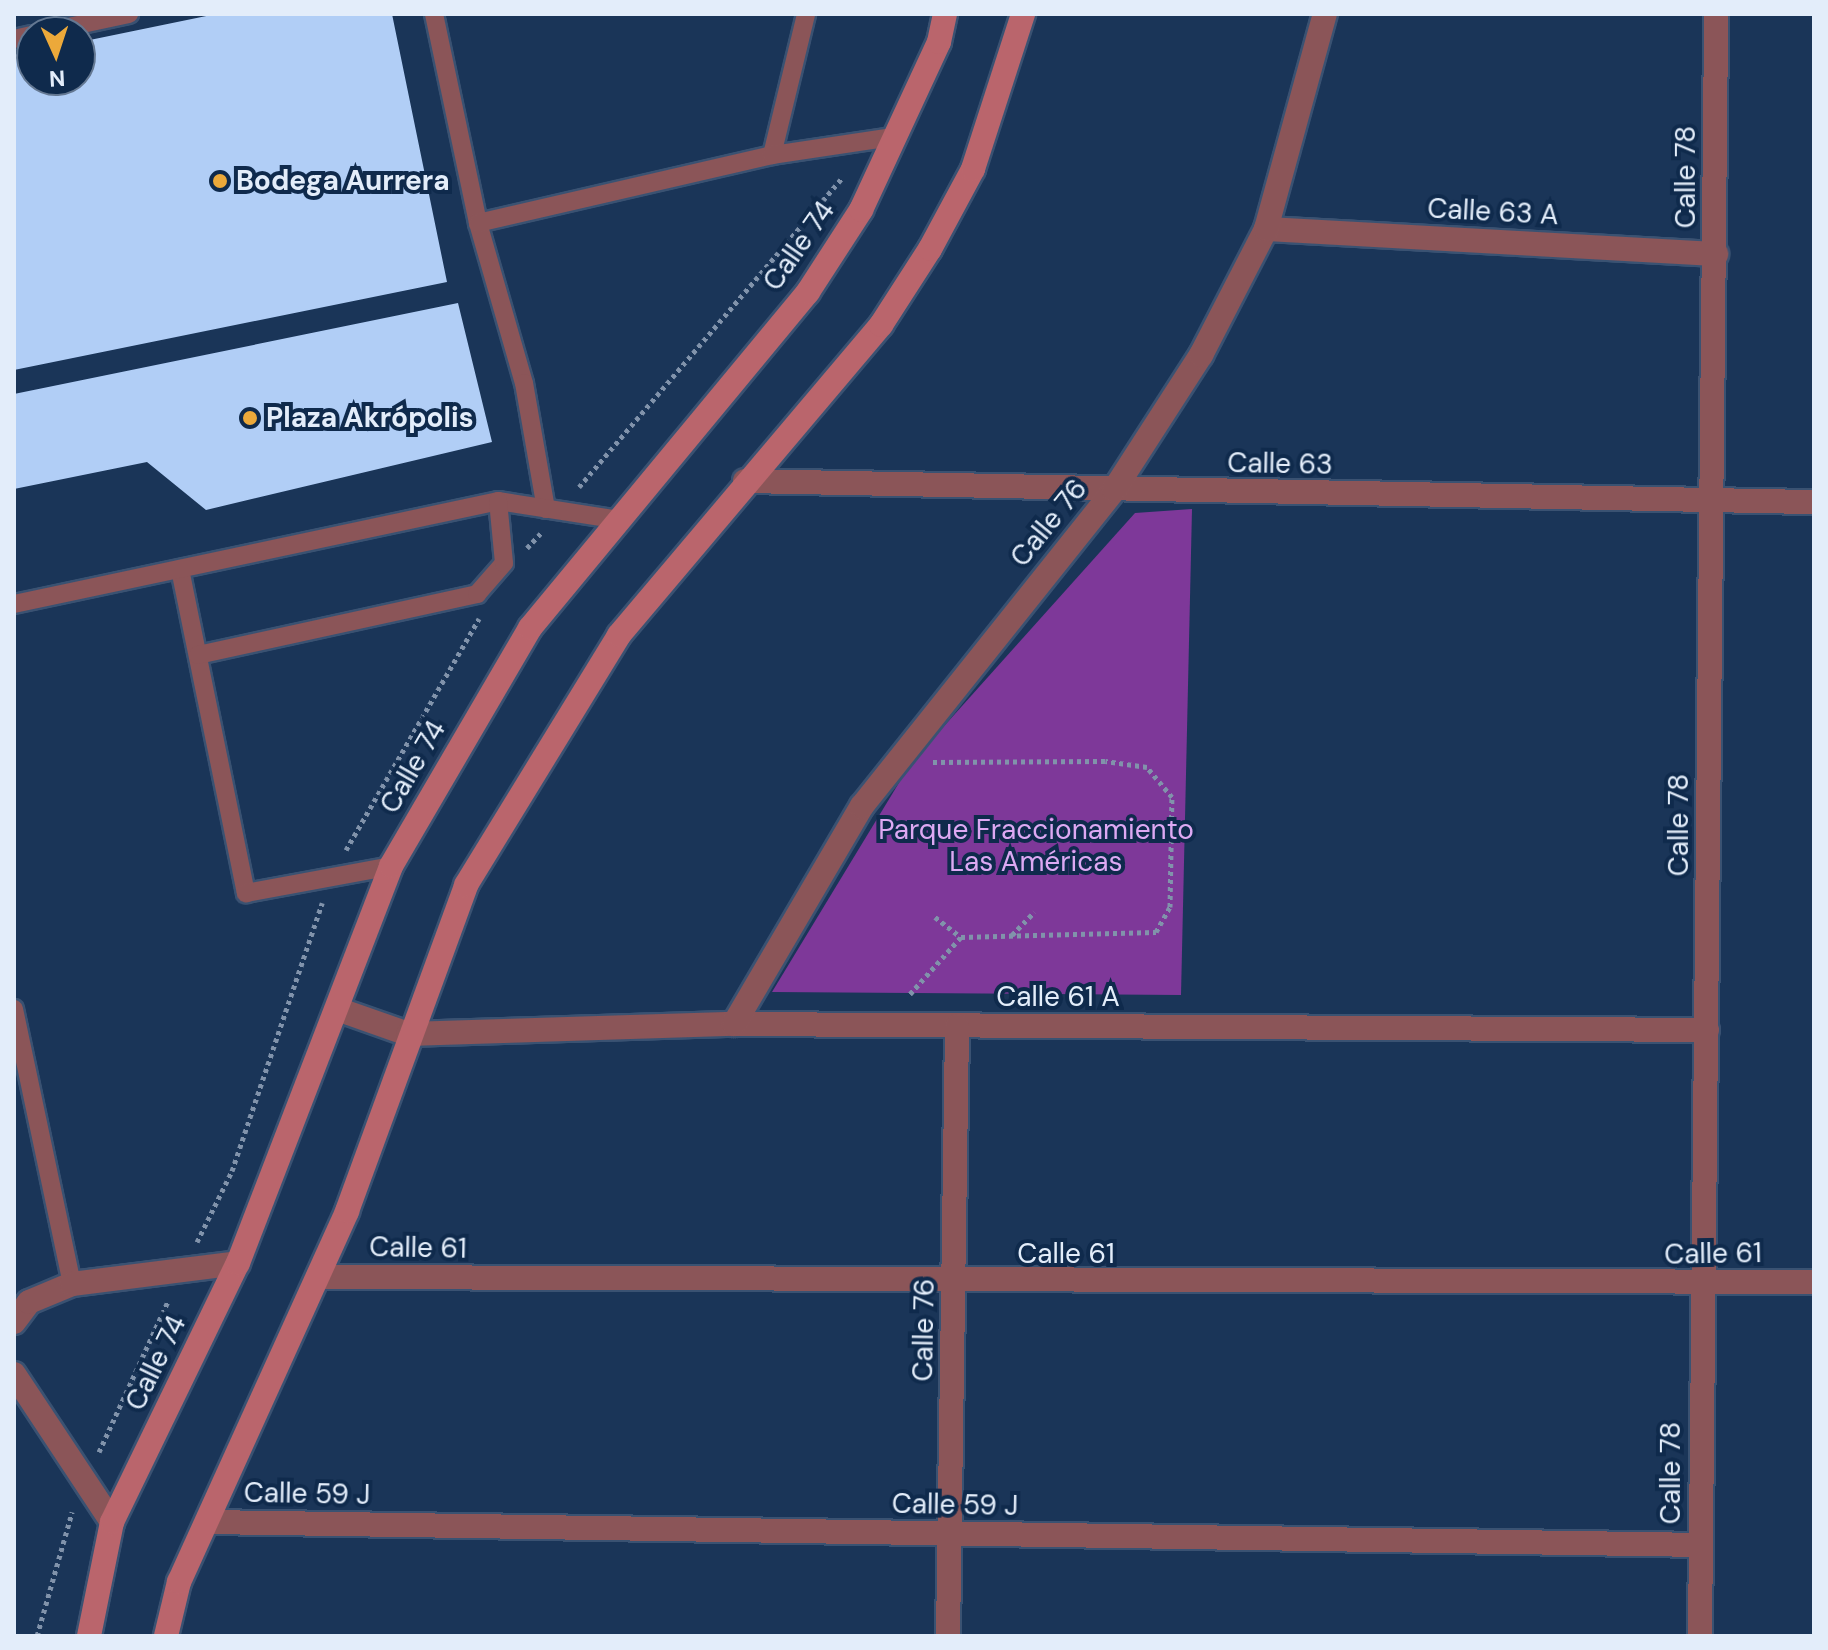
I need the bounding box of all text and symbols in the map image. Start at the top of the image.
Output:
north arrow [16,16,96,96]
text: N [48,64,66,93]
street label: Calle 78 [1669,126,1703,228]
place label: Bodega Aurrera [236,164,450,198]
marker: Bodega Aurrera [211,172,229,190]
street label: Calle 63 A [1427,192,1559,232]
street label: Calle 74 [756,195,842,297]
place label: Plaza Akrópolis [266,401,474,435]
marker: Plaza Akrópolis [241,409,259,427]
street label: Calle 63 [1227,446,1333,482]
street label: Calle 76 [1004,472,1094,574]
street label: Calle 74 [373,715,453,819]
street label: Calle 78 [1662,774,1696,876]
park label: Parque Fraccionamiento Las Américas [878,813,1194,879]
street label: Calle 61 A [996,980,1120,1014]
street label: Calle 61 [369,1230,467,1266]
street label: Calle 61 [1664,1236,1762,1272]
street label: Calle 61 [1017,1237,1115,1271]
street label: Calle 76 [906,1278,942,1382]
street label: Calle 74 [119,1310,193,1416]
street label: Calle 78 [1654,1422,1688,1524]
street label: Calle 59 J [243,1476,371,1512]
street label: Calle 59 J [891,1487,1019,1523]

